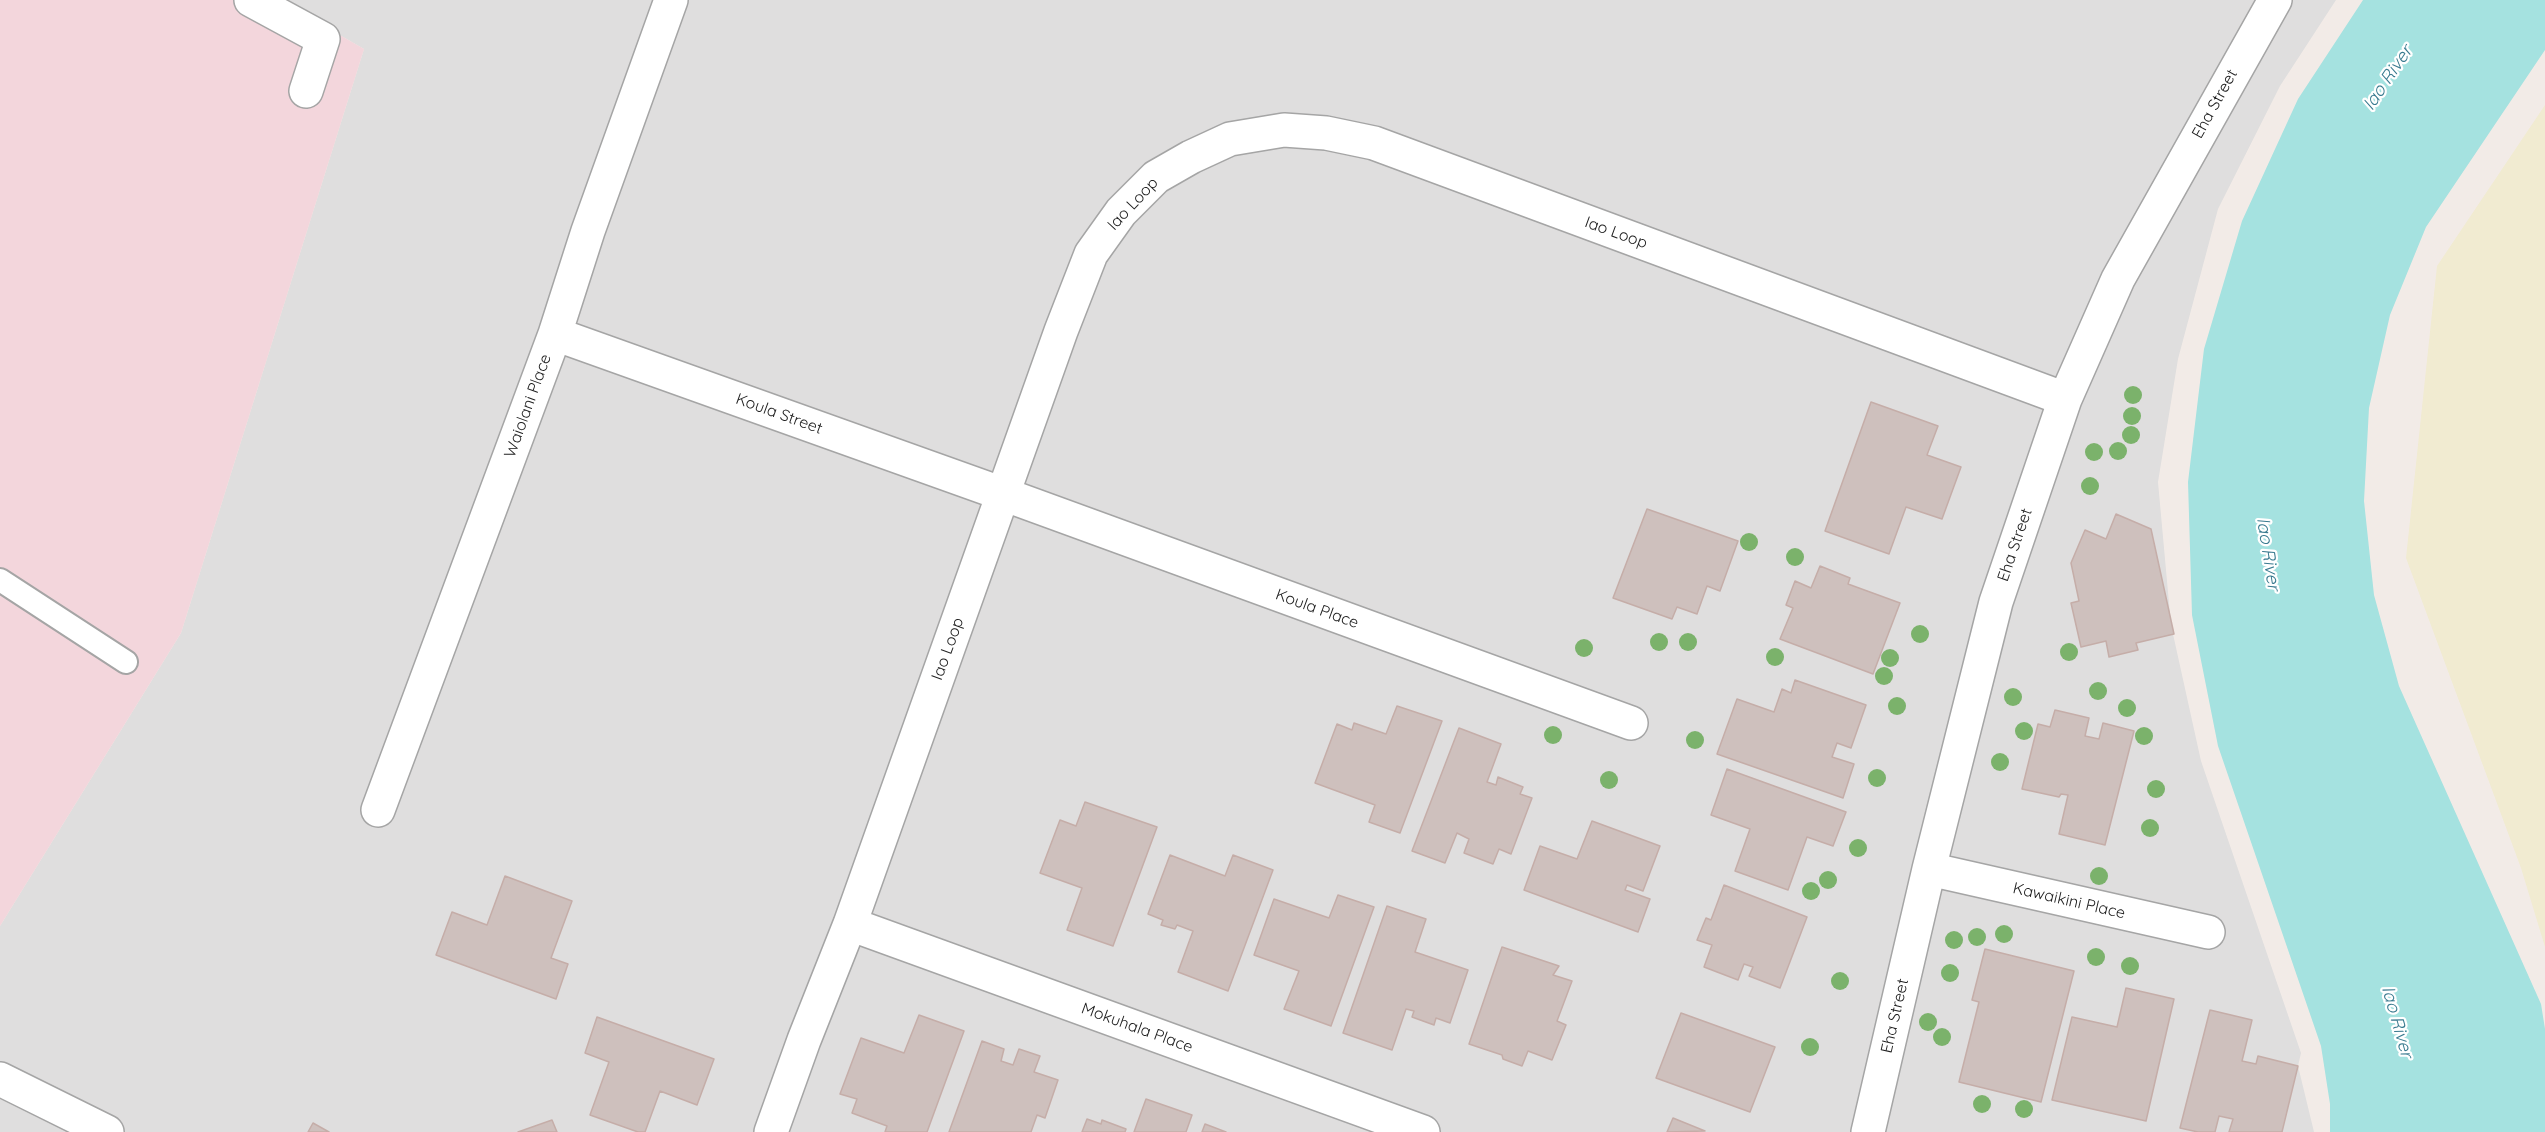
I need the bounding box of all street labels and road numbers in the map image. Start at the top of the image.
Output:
street label: Eha Street [2188,66,2242,142]
street label: Iao Loop [1104,174,1162,234]
street label: Iao Loop [1582,213,1650,253]
street label: Waiolani Place [500,352,556,460]
street label: Koula Street [733,389,825,439]
street label: Eha Street [1994,506,2036,584]
street label: Koula Place [1273,585,1361,633]
street label: Iao Loop [928,615,968,683]
street label: Kawaikini Place [2011,879,2127,923]
street label: Eha Street [1877,977,1913,1055]
street label: Mokuhala Place [1079,999,1195,1057]

